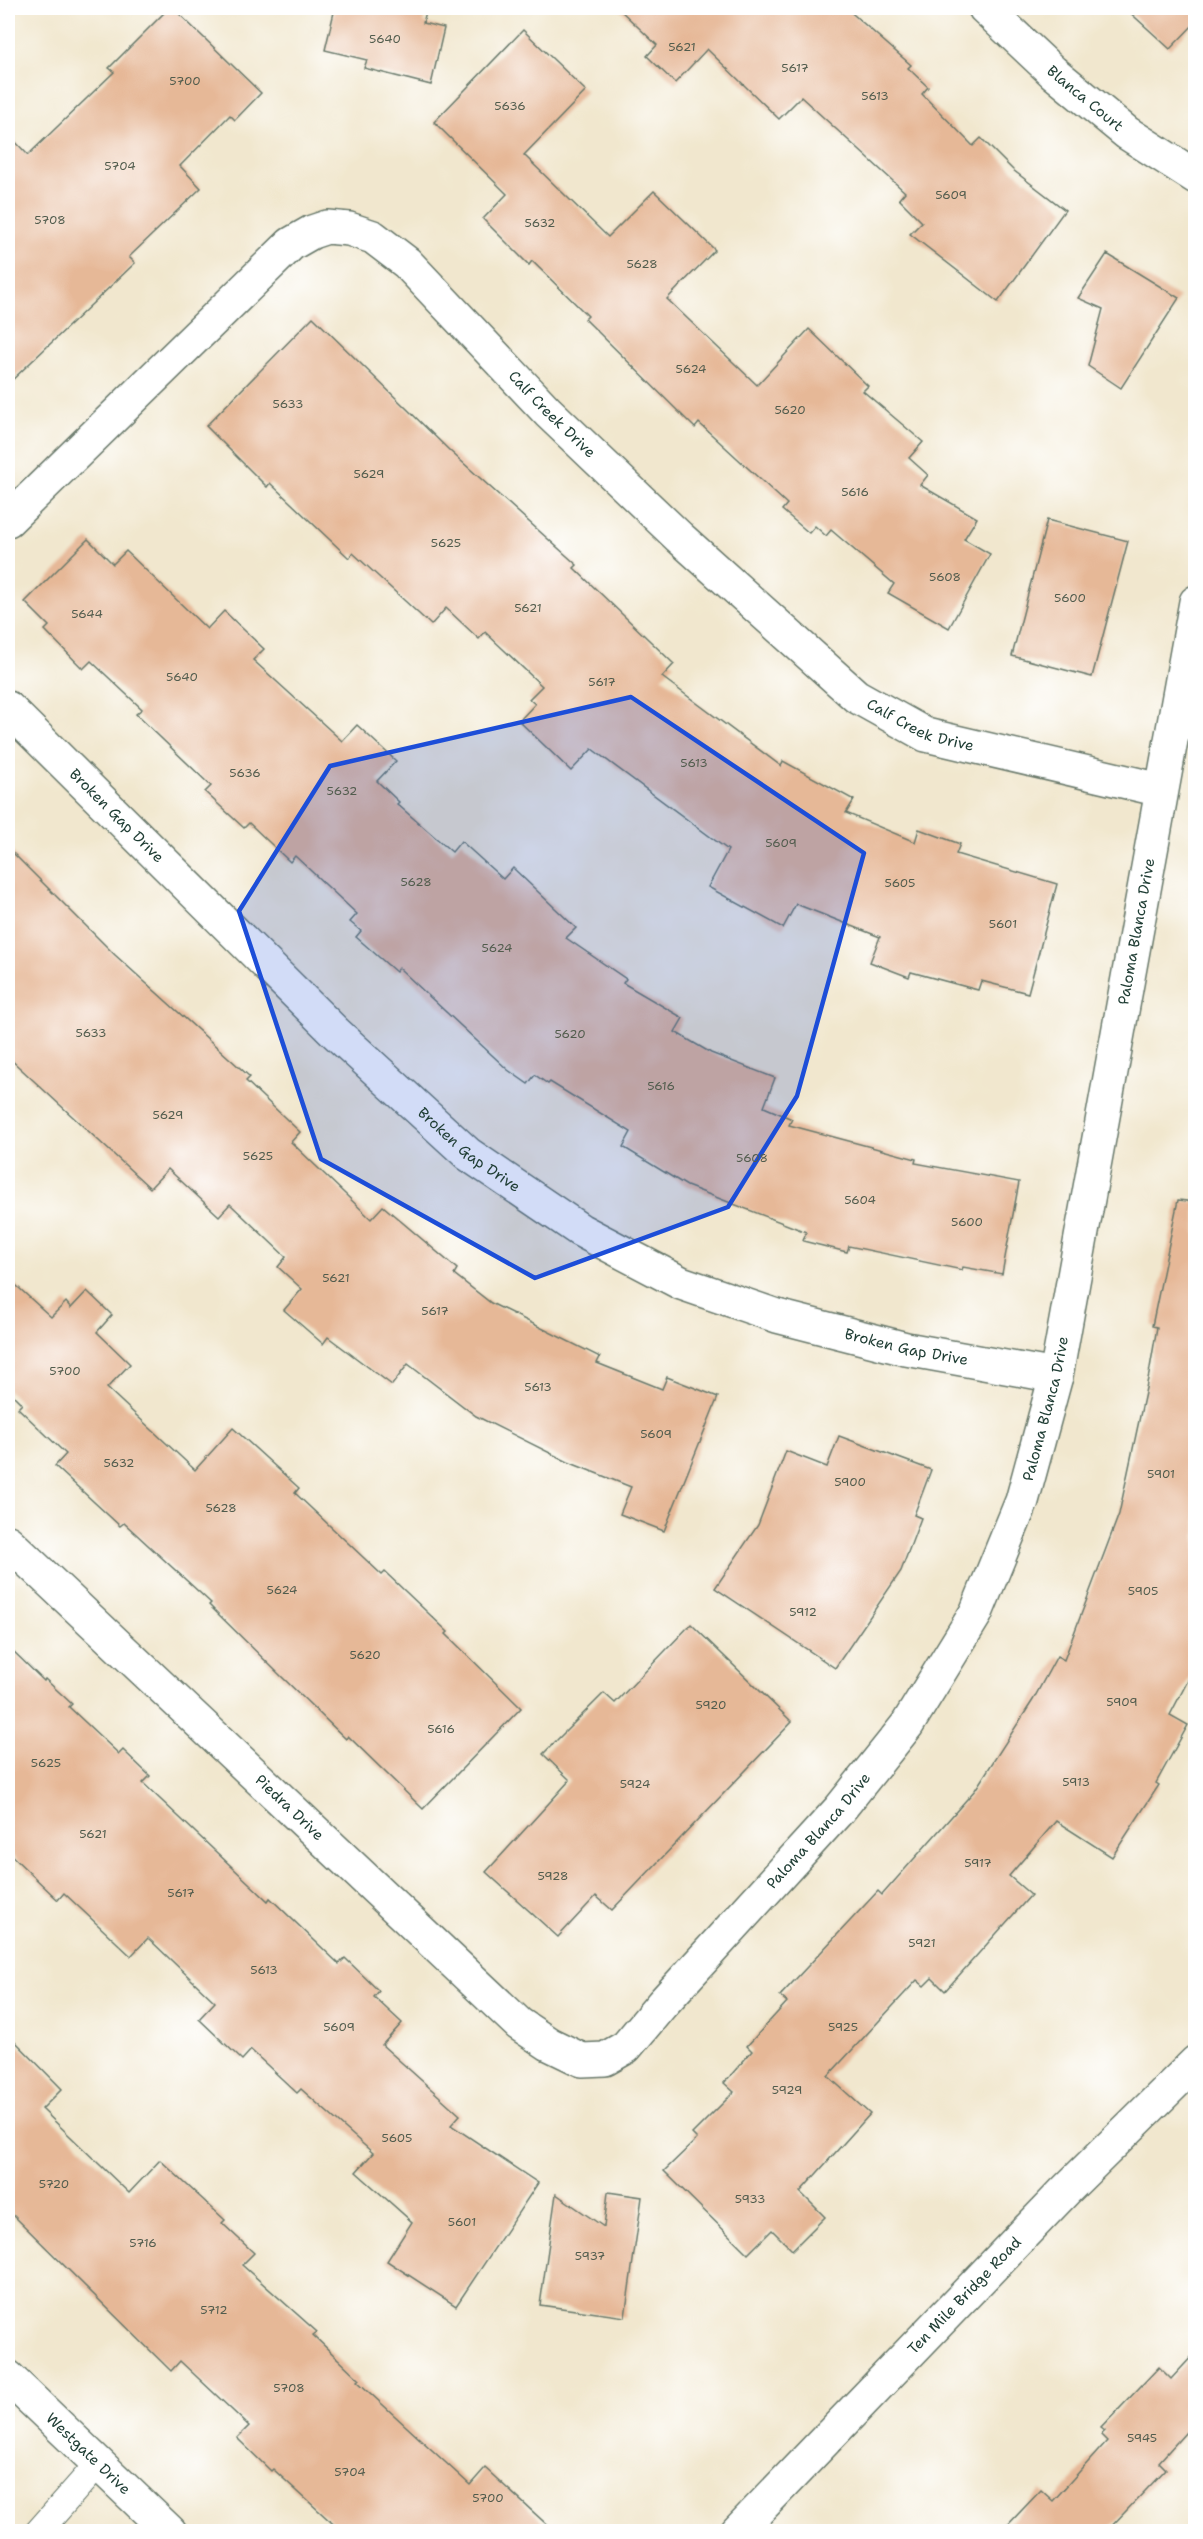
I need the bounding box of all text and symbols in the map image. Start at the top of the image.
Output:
house number: 5640 [369,31,401,47]
house number: 5621 [668,39,696,55]
house number: 5617 [781,60,809,76]
street label: Blanca Court [1042,61,1128,136]
house number: 5700 [169,73,201,89]
house number: 5613 [861,88,889,104]
house number: 5636 [494,98,526,114]
house number: 5704 [104,158,136,174]
house number: 5609 [935,187,967,203]
house number: 5708 [34,212,66,228]
house number: 5632 [525,215,555,231]
house number: 5628 [626,256,658,272]
house number: 5624 [676,361,706,377]
street label: Calf Creek Drive [504,366,600,462]
house number: 5633 [273,396,303,412]
house number: 5620 [774,402,806,418]
house number: 5629 [354,466,384,482]
house number: 5616 [841,484,869,500]
house number: 5625 [431,535,461,551]
house number: 5608 [929,569,961,585]
house number: 5600 [1054,590,1086,606]
house number: 5621 [514,600,542,616]
house number: 5644 [71,606,103,622]
house number: 5640 [166,669,198,685]
house number: 5617 [588,674,616,690]
street label: Calf Creek Drive [863,694,976,756]
house number: 5613 [680,755,708,771]
street label: Broken Gap Drive [65,764,168,867]
house number: 5636 [229,765,261,781]
house number: 5632 [327,783,357,799]
house number: 5609 [765,835,797,851]
street label: Paloma Blanca Drive [1113,856,1160,1006]
house number: 5628 [400,874,432,890]
house number: 5605 [885,875,915,891]
house number: 5601 [989,916,1017,932]
house number: 5624 [482,940,512,956]
house number: 5633 [76,1025,106,1041]
house number: 5620 [554,1026,586,1042]
house number: 5616 [647,1078,675,1094]
street label: Broken Gap Drive [413,1103,524,1197]
house number: 5629 [153,1107,183,1123]
house number: 5625 [243,1148,273,1164]
house number: 5608 [736,1150,768,1166]
house number: 5604 [844,1192,876,1208]
house number: 5600 [951,1214,983,1230]
house number: 5621 [322,1270,350,1286]
house number: 5617 [421,1303,449,1319]
street label: Broken Gap Drive [843,1324,970,1370]
street label: Paloma Blanca Drive [1018,1335,1073,1483]
house number: 5700 [49,1363,81,1379]
house number: 5613 [524,1379,552,1395]
house number: 5609 [640,1426,672,1442]
house number: 5632 [104,1455,134,1471]
house number: 5901 [1147,1466,1175,1482]
house number: 5900 [834,1474,866,1490]
house number: 5628 [205,1500,237,1516]
house number: 5624 [267,1582,297,1598]
house number: 5905 [1128,1583,1158,1599]
house number: 5912 [789,1604,817,1620]
house number: 5620 [349,1647,381,1663]
house number: 5909 [1106,1694,1138,1710]
house number: 5920 [696,1697,726,1713]
house number: 5616 [427,1721,455,1737]
house number: 5625 [31,1755,61,1771]
street label: Paloma Blanca Drive [762,1768,875,1893]
street label: Piedra Drive [251,1770,328,1845]
house number: 5913 [1062,1774,1090,1790]
house number: 5924 [620,1776,650,1792]
house number: 5621 [79,1826,107,1842]
house number: 5917 [964,1855,992,1871]
house number: 5928 [537,1868,569,1884]
house number: 5617 [167,1885,195,1901]
house number: 5921 [908,1935,936,1951]
house number: 5613 [250,1962,278,1978]
house number: 5609 [323,2019,355,2035]
house number: 5925 [828,2019,858,2035]
house number: 5929 [772,2082,802,2098]
house number: 5605 [382,2130,412,2146]
house number: 5720 [39,2176,69,2192]
house number: 5933 [735,2191,765,2207]
house number: 5601 [448,2214,476,2230]
street label: Ten Mile Bridge Road [903,2232,1026,2359]
house number: 5716 [129,2235,157,2251]
house number: 5937 [575,2248,605,2264]
house number: 5712 [200,2302,228,2318]
house number: 5708 [273,2380,305,2396]
street label: Westgate Drive [41,2408,135,2499]
house number: 5945 [1127,2430,1157,2446]
house number: 5704 [334,2464,366,2480]
house number: 5700 [472,2490,504,2506]

